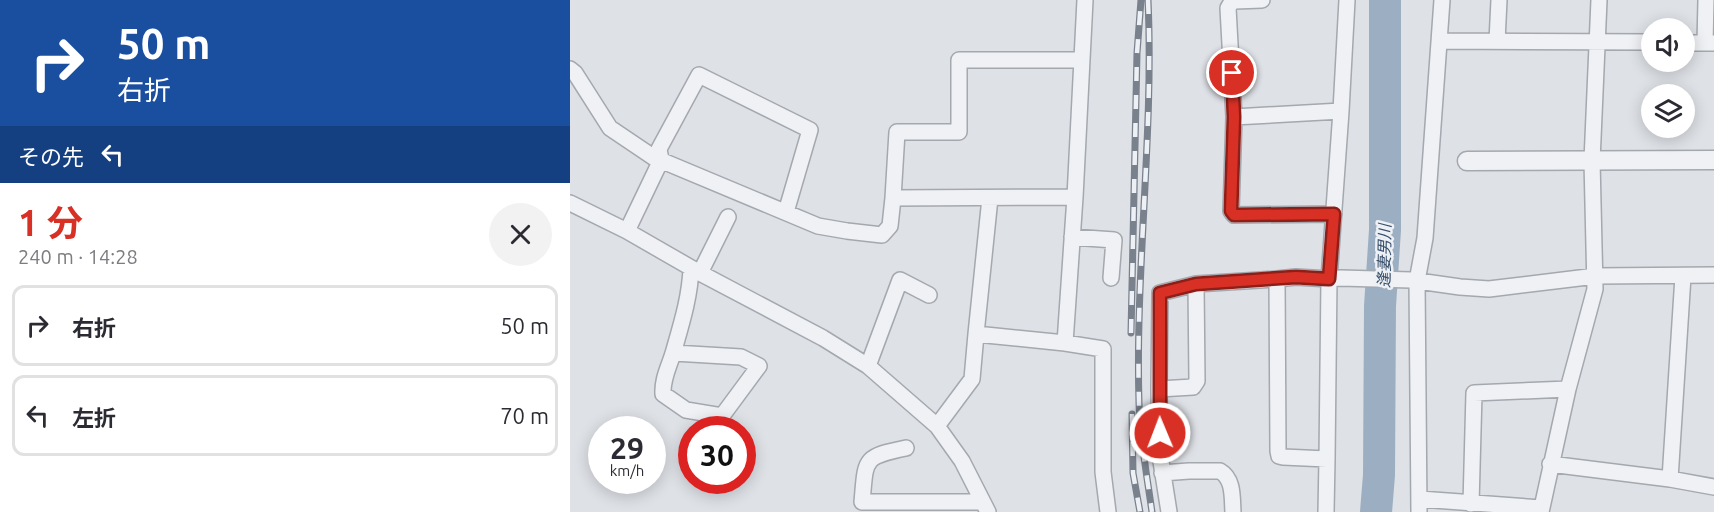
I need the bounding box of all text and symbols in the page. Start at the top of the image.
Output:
map controls [1641,18,1695,138]
button: sound [1641,18,1695,72]
text: 50 m [117,20,211,67]
icon: right [18,24,96,102]
pin [1206,47,1257,98]
icon: arrive [1215,56,1248,89]
text: 右折 [117,75,171,105]
button: layers [1641,84,1695,138]
icon: left [96,138,129,171]
text: その先 [18,144,84,169]
text: 1 分 [18,202,83,243]
button: close [489,203,552,266]
water label: 逢妻男川 [1374,222,1394,288]
text: 240 m · 14:28 [18,245,138,268]
icon: right [21,309,54,342]
text: 50 m [500,313,549,338]
text: 右折 [72,315,116,340]
icon: left [21,399,54,432]
position arrow [1128,401,1192,465]
text: 70 m [500,403,549,428]
text: 左折 [72,405,116,430]
speed limit sign: 30 [678,416,756,494]
text: 29 [610,431,644,465]
text: km/h [610,462,644,479]

